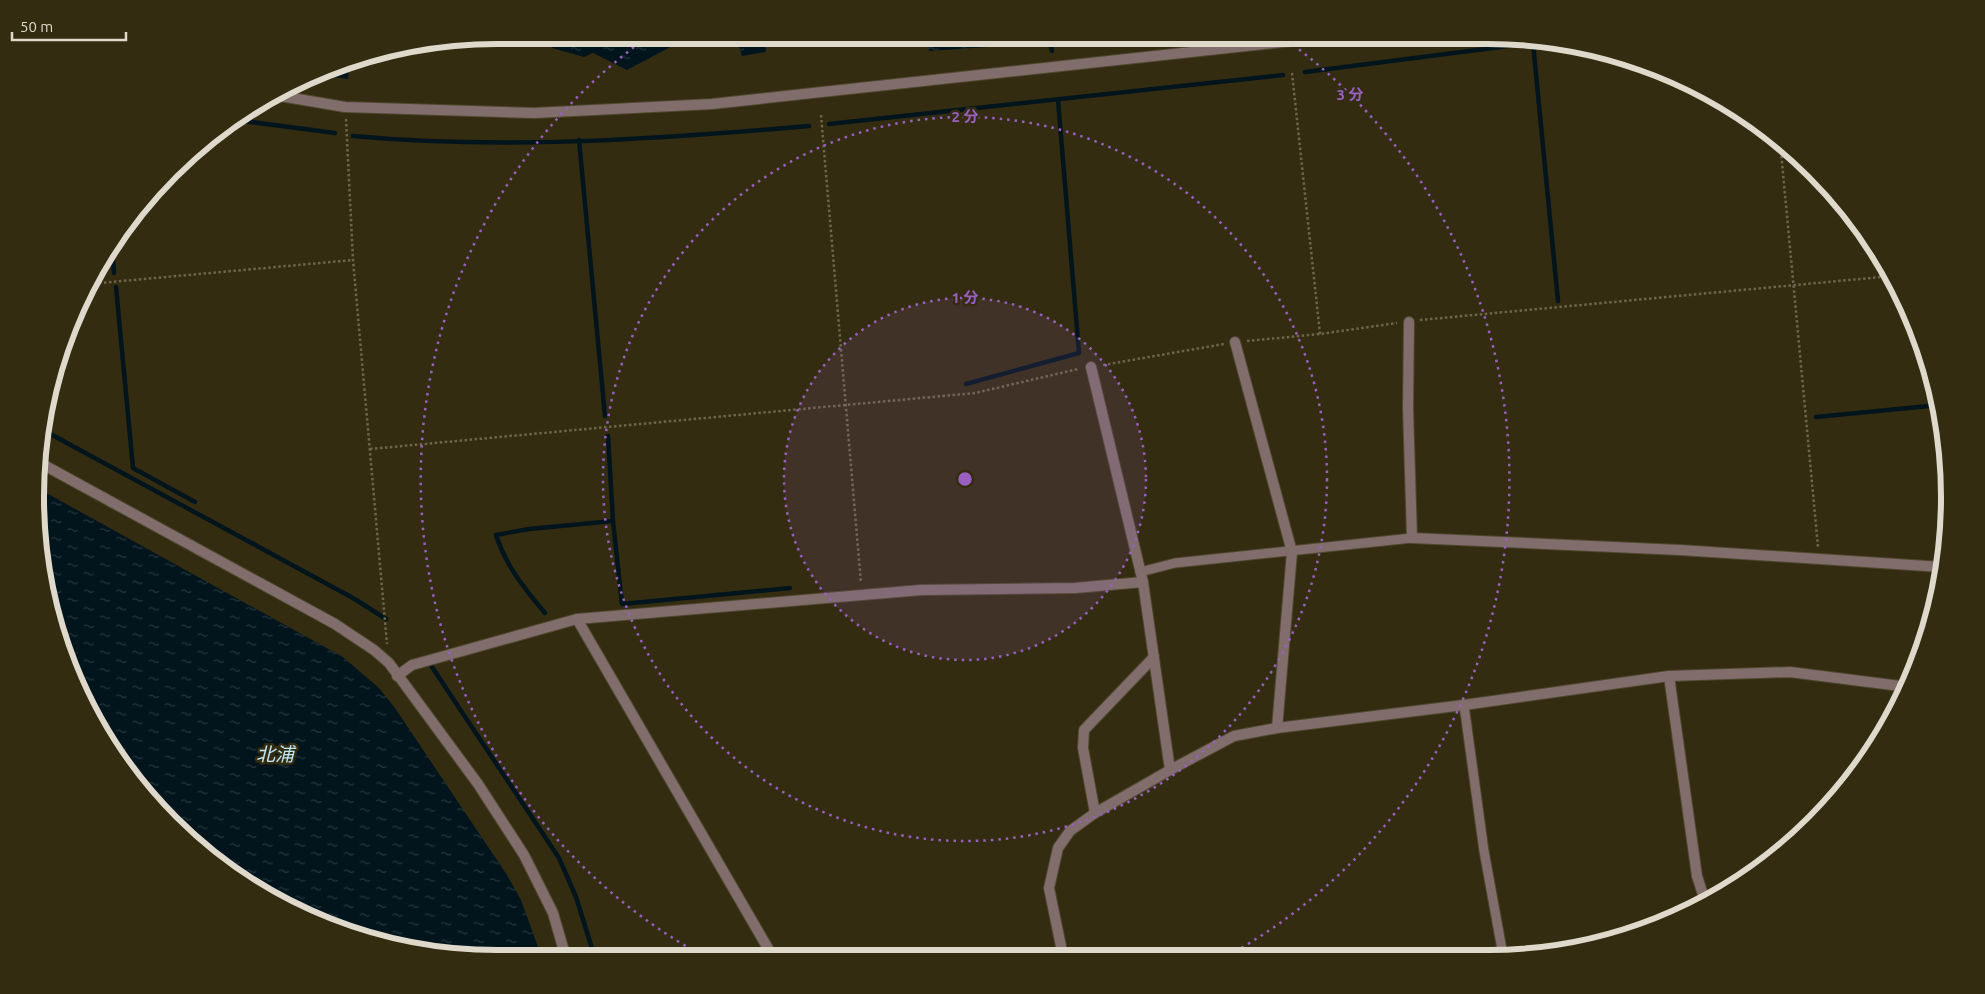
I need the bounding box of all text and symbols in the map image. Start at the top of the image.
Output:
scale bar [12,10,126,42]
text: 50 m [20,18,53,35]
text: 3 分 [1336,86,1364,103]
text: 2 分 [951,108,979,125]
text: 1 分 [951,289,979,306]
centre of rings [956,470,974,488]
water label: 北浦 [256,743,297,765]

